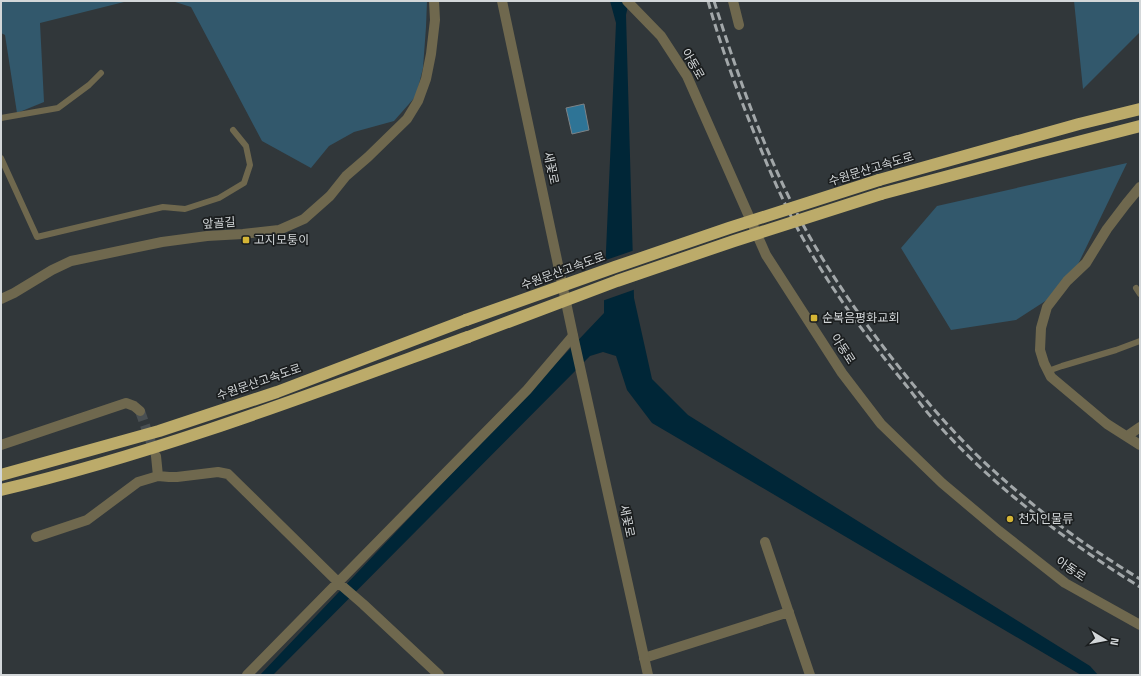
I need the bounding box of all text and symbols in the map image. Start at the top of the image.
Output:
street label: 아동로 [677,45,710,83]
street label: 수원문산고속도로 [826,147,916,191]
street label: 새꽃로 [539,150,564,186]
street label: 앞골길 [202,212,236,233]
place label: 고지모퉁이 [254,230,309,249]
marker: 고지모퉁이 [241,235,251,245]
street label: 수원문산고속도로 [518,246,608,295]
place label: 순복음평화교회 [822,308,899,327]
marker: 순복음평화교회 [809,313,819,323]
street label: 아동로 [826,330,860,368]
street label: 수원문산고속도로 [214,358,304,405]
street label: 새꽃로 [615,503,640,539]
place label: 천지인물류 [1018,509,1073,528]
marker: 천지인물류 [1005,514,1015,524]
street label: 아동로 [1052,551,1090,586]
north arrow [1085,620,1125,660]
text: N [1106,637,1123,647]

